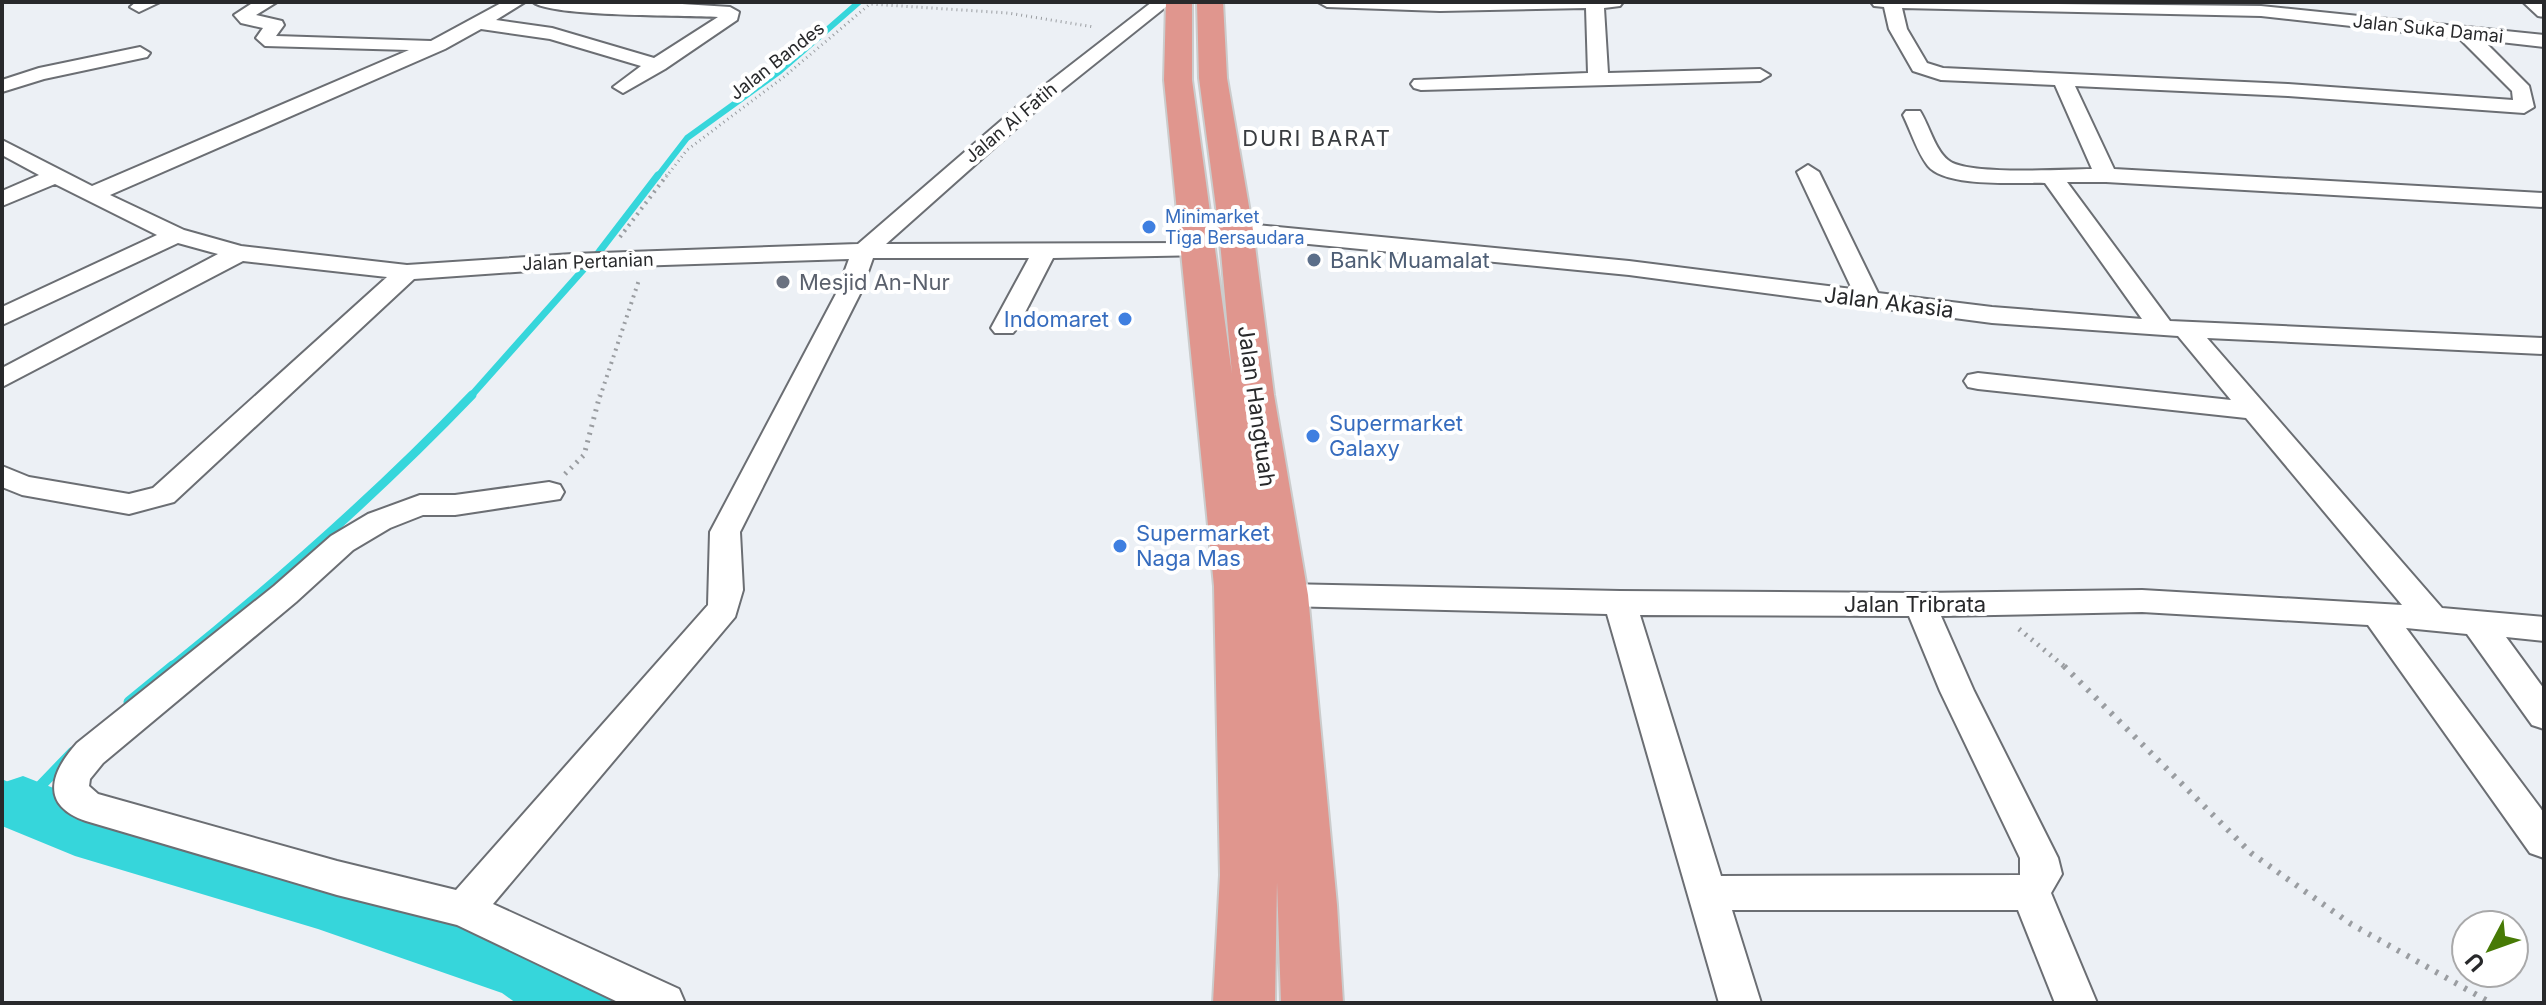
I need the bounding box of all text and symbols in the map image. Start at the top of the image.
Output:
street label: Jalan Suka Damai [2352,10,2504,47]
street label: Jalan Bandes [725,17,828,104]
street label: Jalan Al Fatih [960,78,1061,167]
district label: DURI BARAT [1242,125,1392,151]
place label: Minimarket Tiga Bersaudara [1165,206,1305,248]
marker: Minimarket Tiga Bersaudara [1140,218,1158,236]
place label: Bank Muamalat [1330,247,1490,273]
street label: Jalan Pertanian [522,249,654,274]
marker: Bank Muamalat [1305,251,1323,269]
place label: Mesjid An-Nur [799,269,950,295]
marker: Mesjid An-Nur [774,273,792,291]
street label: Jalan Akasia [1823,281,1955,323]
place label: Indomaret [1004,306,1109,332]
marker: Indomaret [1116,310,1134,328]
street label: Jalan Hangtuah [1233,324,1281,488]
place label: Supermarket Galaxy [1329,410,1463,461]
marker: Supermarket Galaxy [1304,427,1322,445]
place label: Supermarket Naga Mas [1136,520,1270,571]
marker: Supermarket Naga Mas [1111,537,1129,555]
street label: Jalan Tribrata [1844,591,1986,617]
north arrow [2450,909,2530,989]
text: U [2460,948,2490,977]

